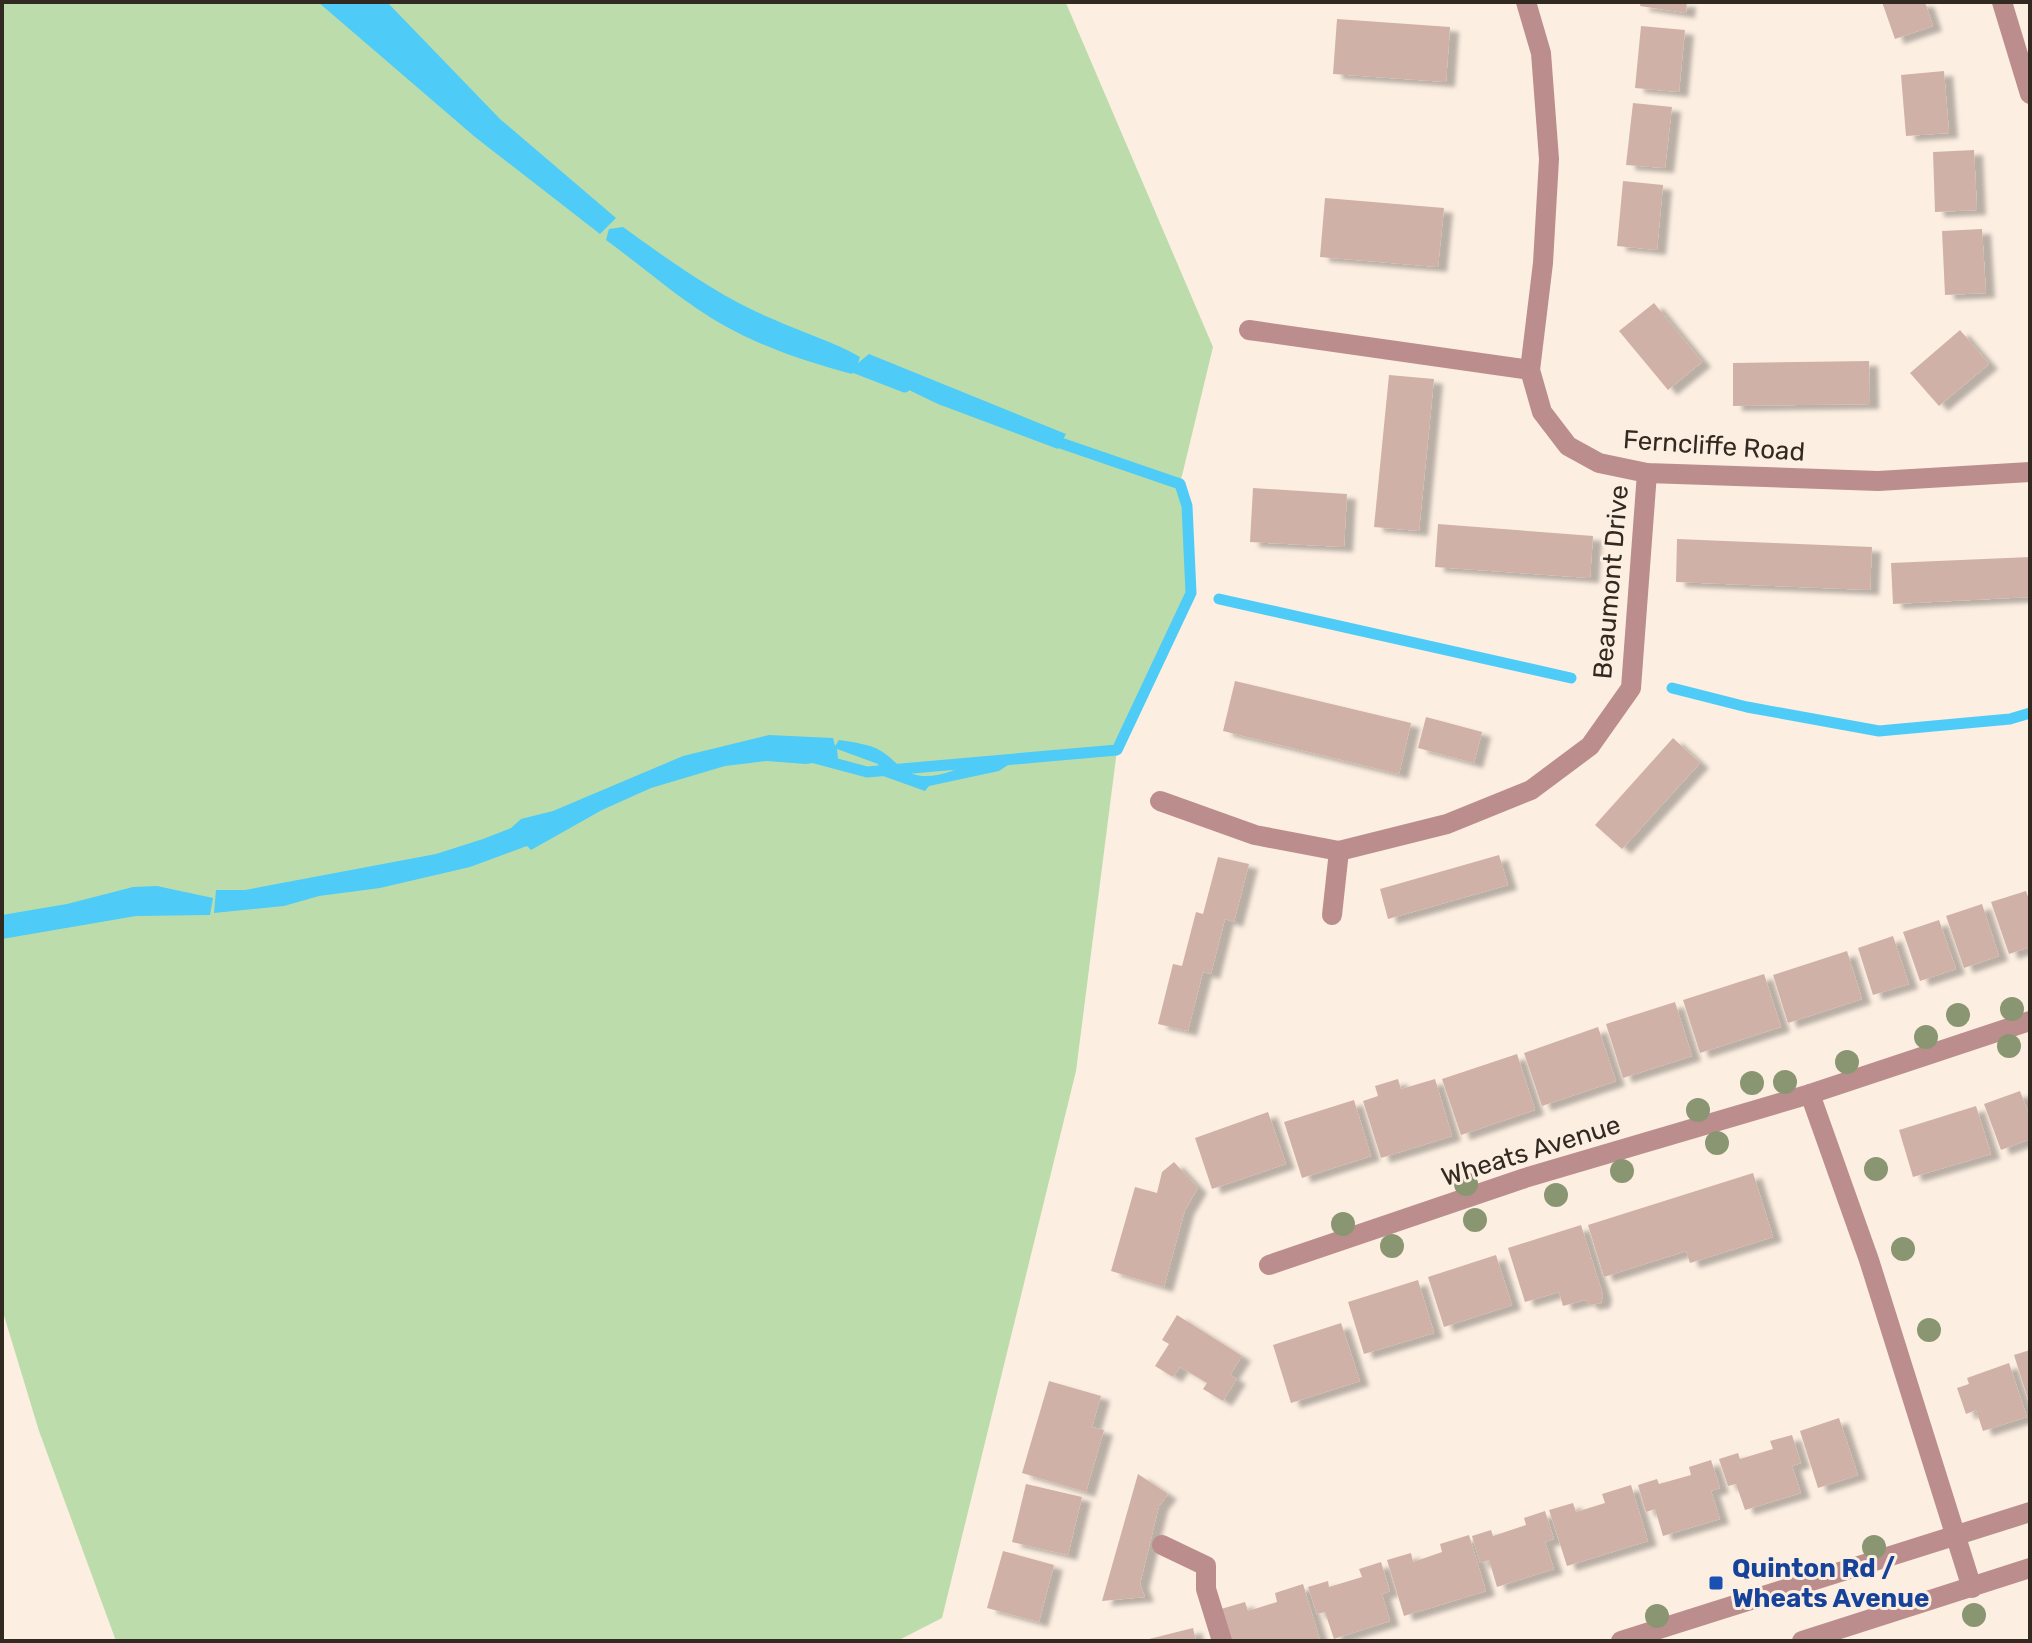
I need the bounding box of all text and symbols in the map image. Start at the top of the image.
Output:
street label: Ferncliffe Road [1622,424,1806,468]
street label: Beaumont Drive [1587,484,1635,680]
street label: Wheats Avenue [1438,1109,1624,1193]
place label: Quinton Rd / Wheats Avenue [1732,1553,1929,1614]
marker: Quinton Rd / Wheats Avenue [1707,1574,1725,1592]

